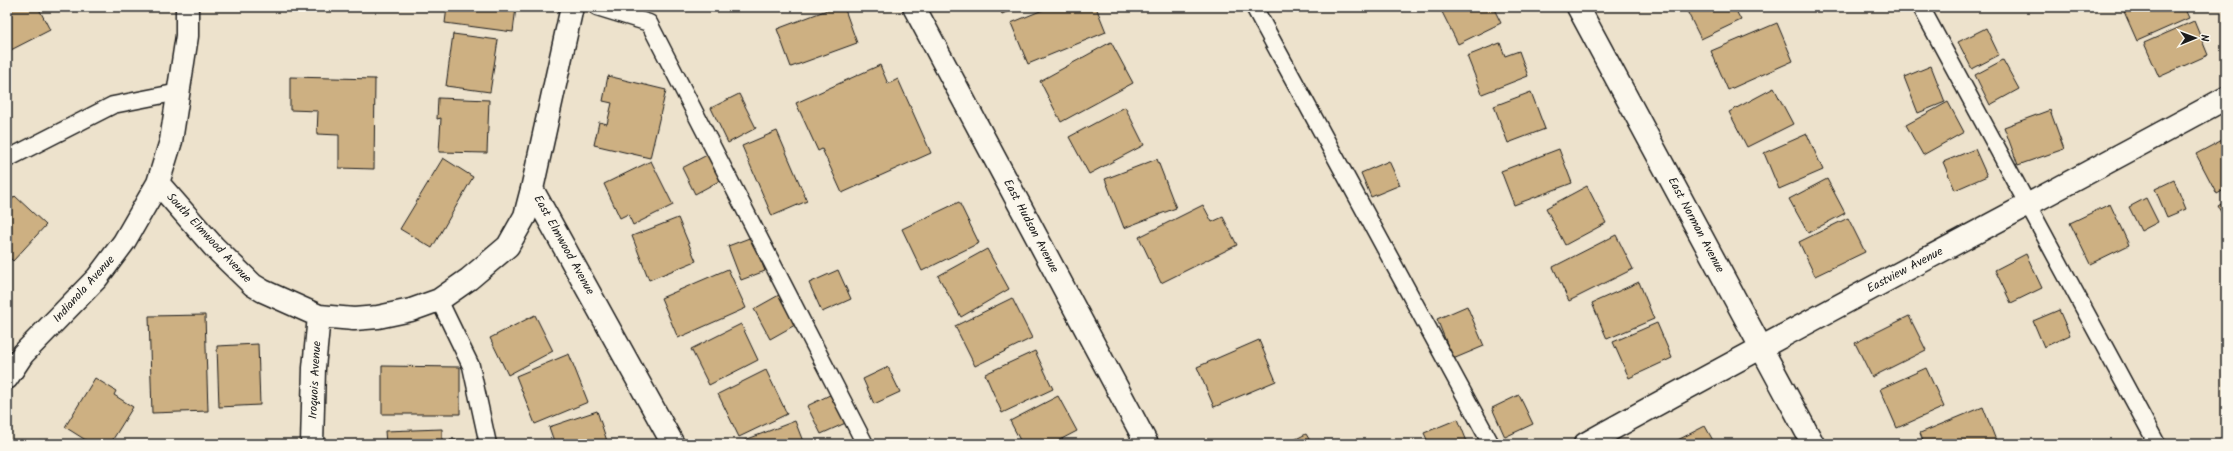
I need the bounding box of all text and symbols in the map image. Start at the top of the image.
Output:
north arrow [2175,18,2215,58]
text: N [2195,34,2213,42]
street label: East Norman Avenue [1663,174,1730,277]
street label: East Hudson Avenue [998,176,1064,277]
street label: South Elmwood Avenue [162,188,257,288]
street label: East Elmwood Avenue [529,191,600,299]
street label: Eastview Avenue [1863,242,1947,298]
street label: Indianola Avenue [48,251,120,327]
street label: Iroquois Avenue [303,340,327,420]

